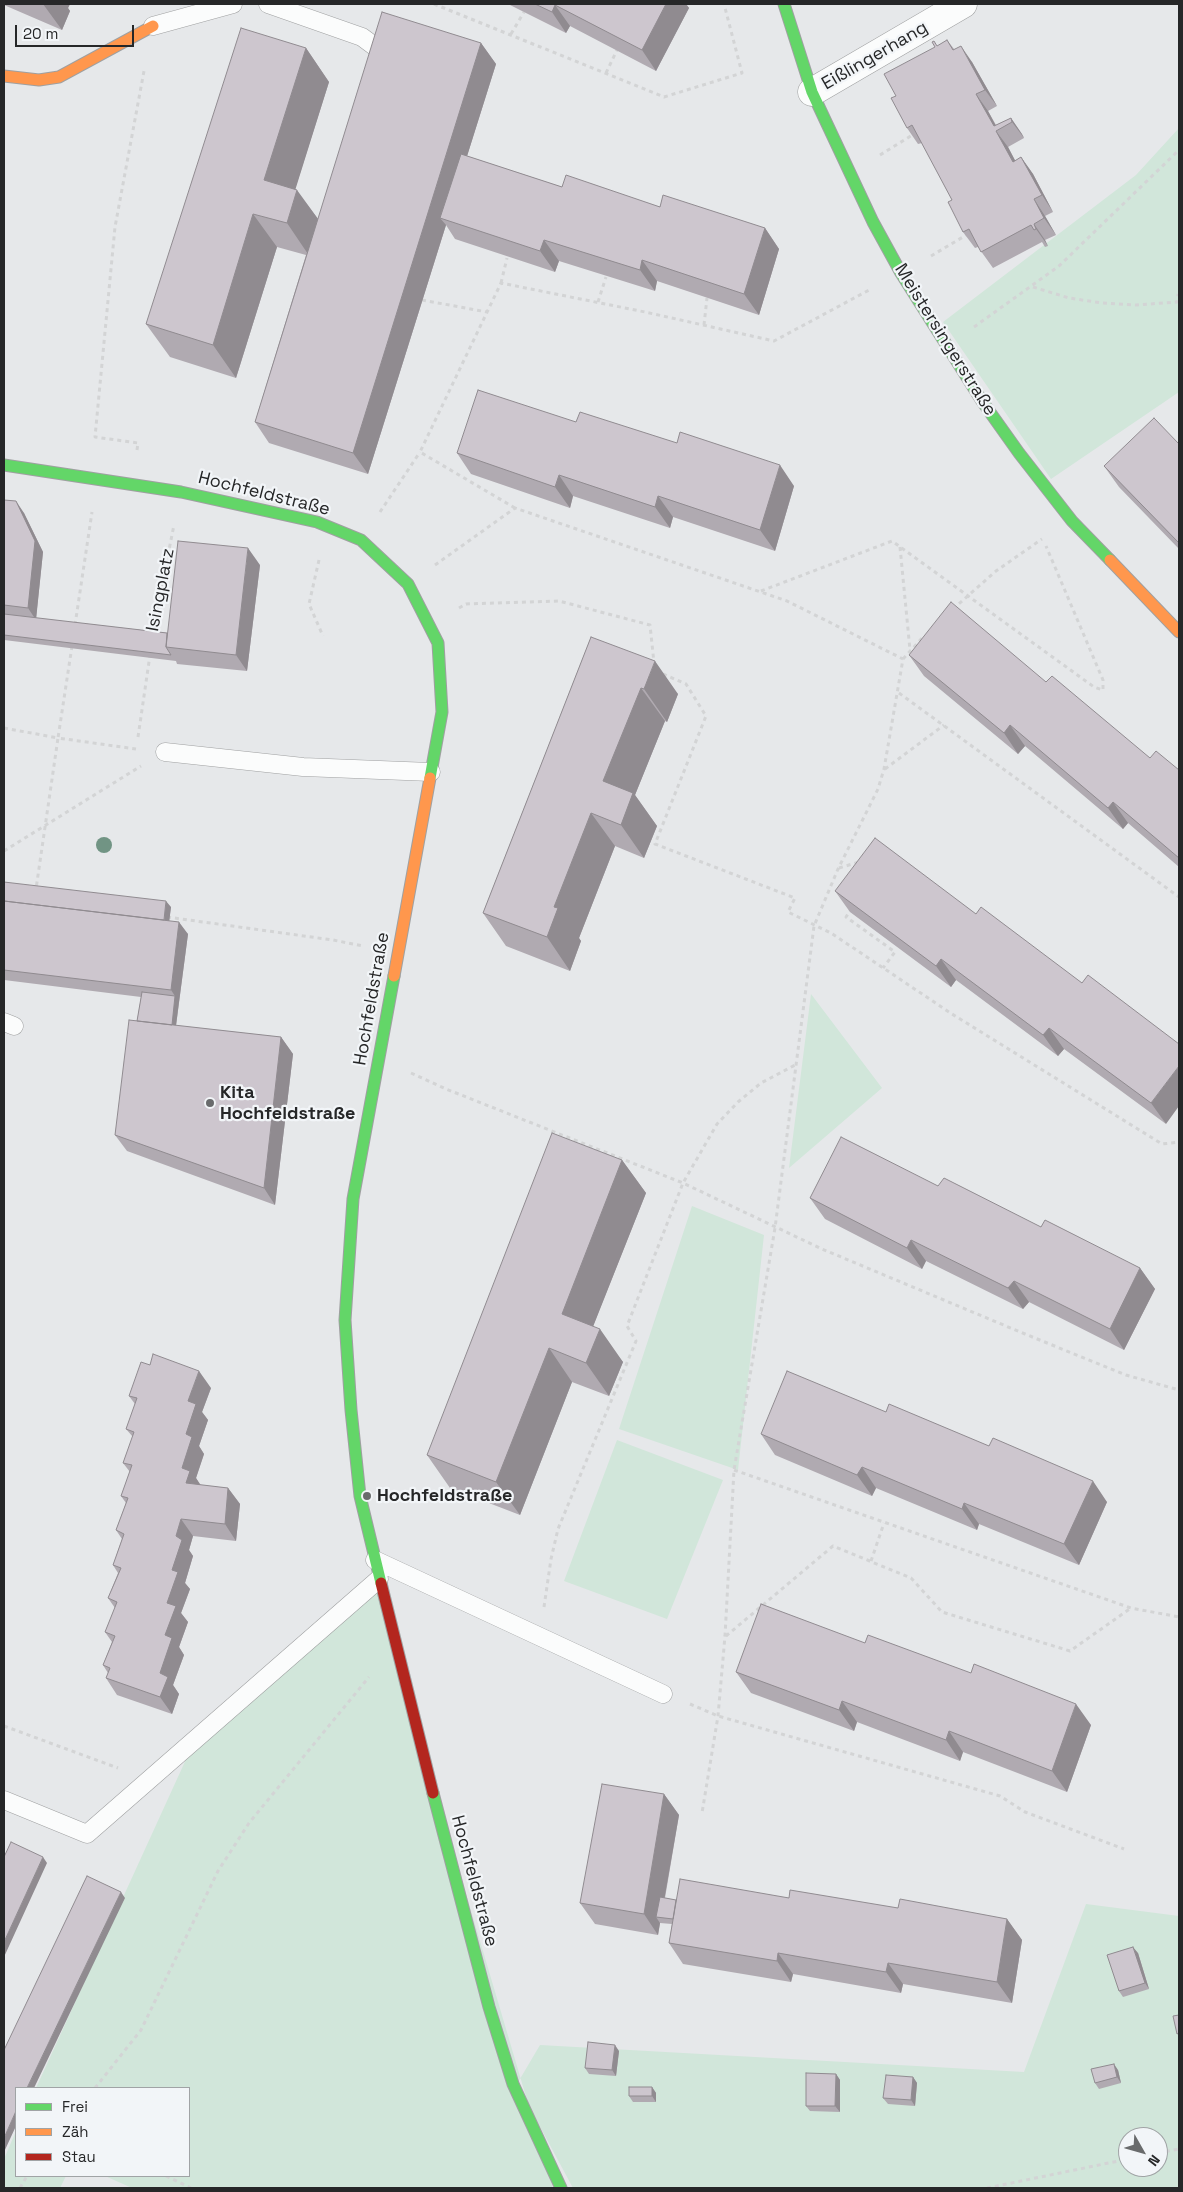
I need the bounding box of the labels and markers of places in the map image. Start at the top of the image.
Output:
place label: Kita Hochfeldstraße [220,1082,355,1124]
marker: Kita Hochfeldstraße [204,1097,216,1109]
place label: Hochfeldstraße [377,1485,512,1507]
marker: Hochfeldstraße [361,1490,373,1502]

